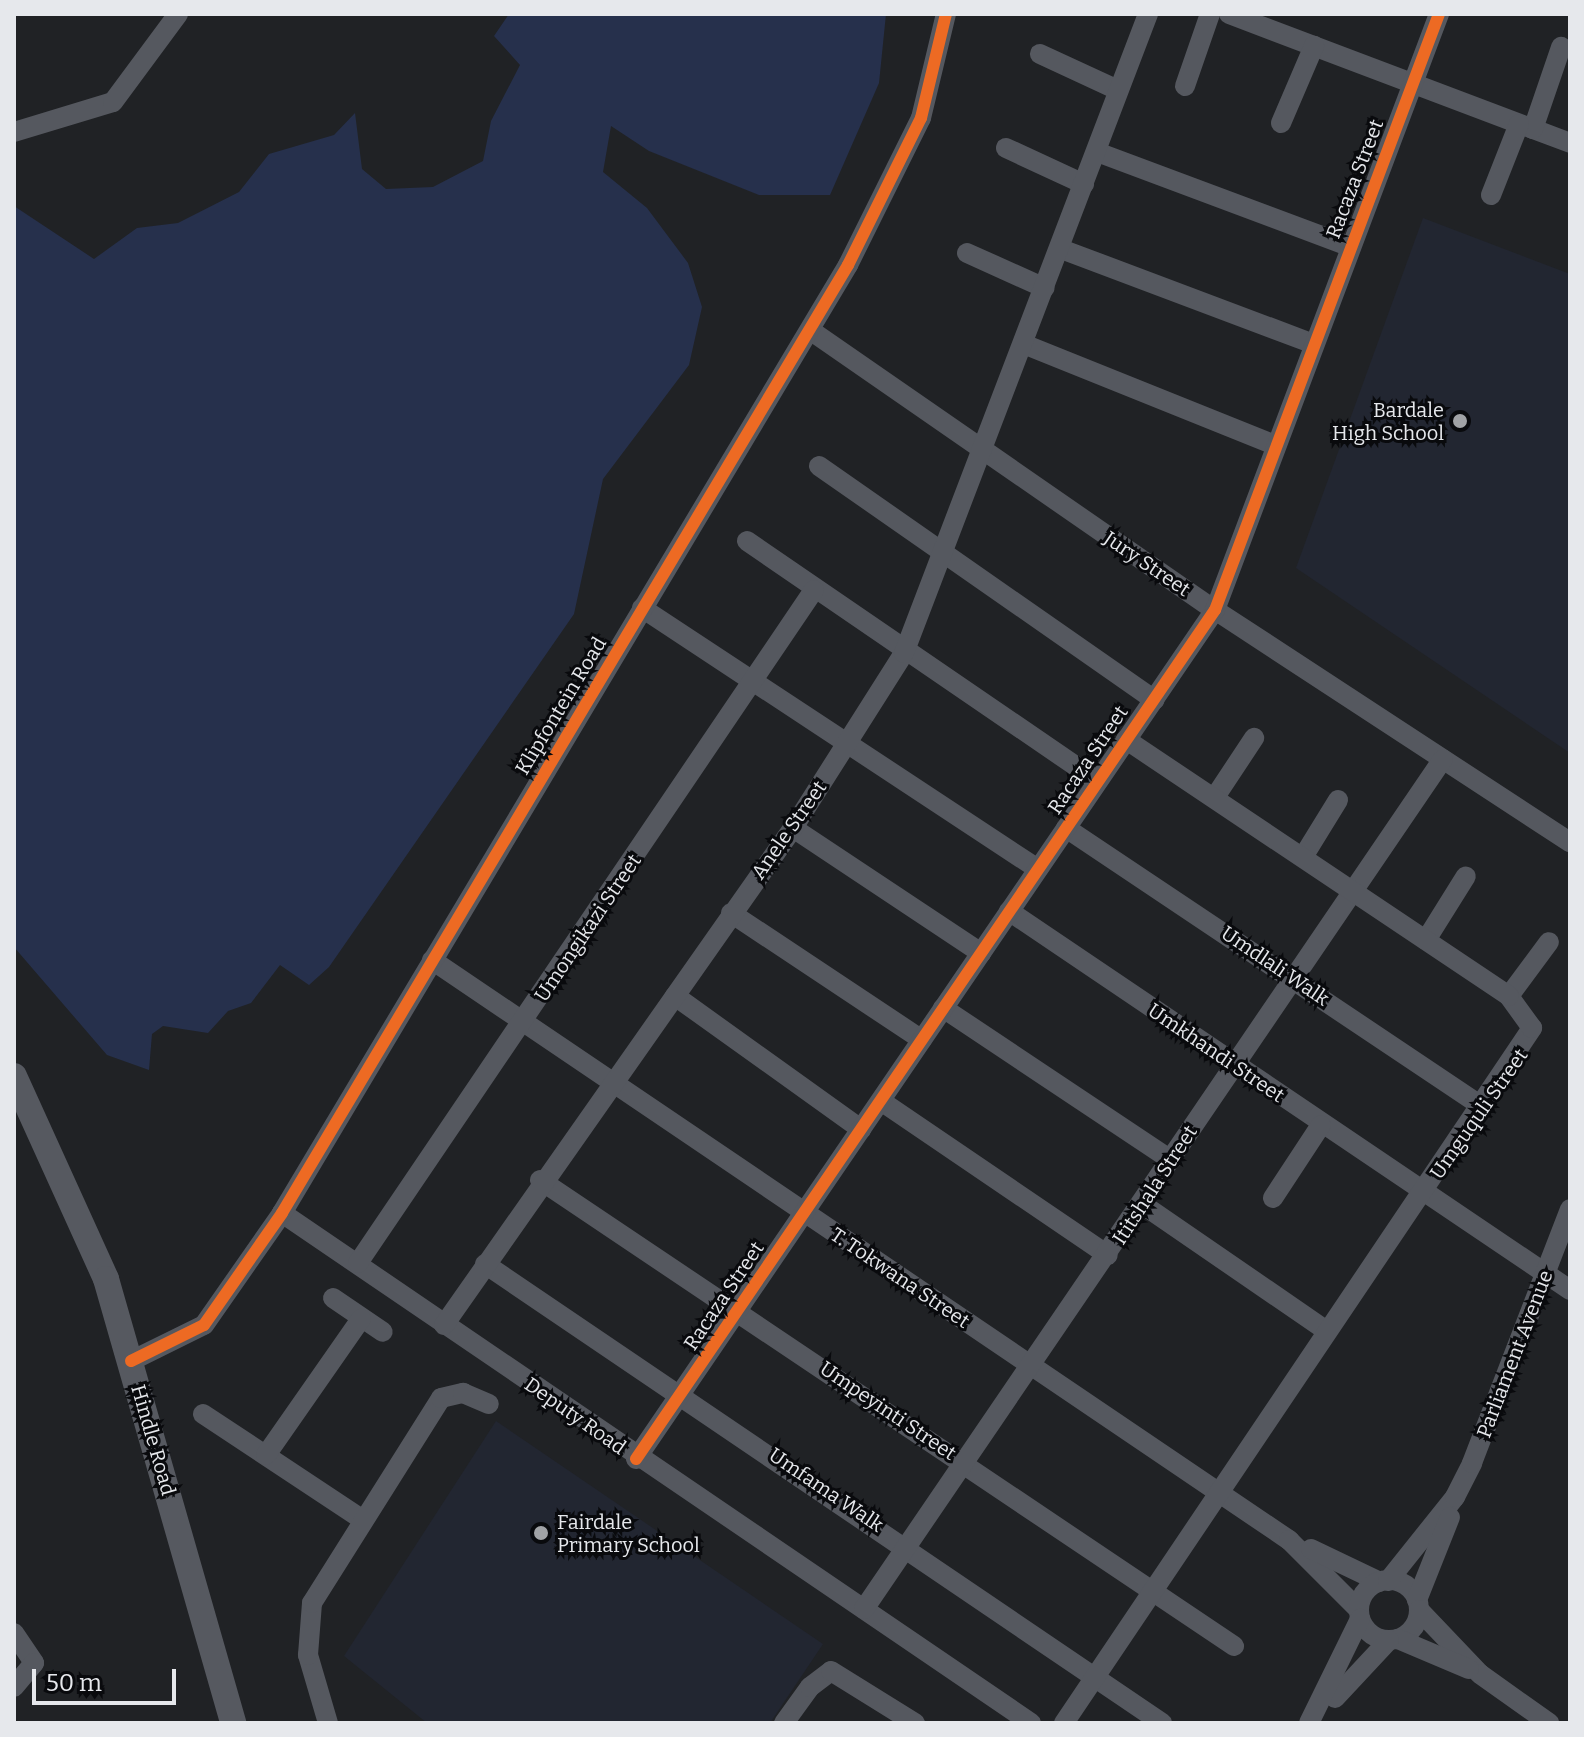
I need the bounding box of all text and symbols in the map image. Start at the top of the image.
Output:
street label: Racaza Street [1321,116,1389,242]
place label: Bardale High School [1332,398,1444,445]
marker: Bardale High School [1451,412,1469,430]
street label: Jury Street [1099,526,1195,602]
street label: Klipfontein Road [510,633,612,779]
street label: Racaza Street [1043,701,1133,819]
street label: Anele Street [746,776,832,884]
street label: Umongikazi Street [530,850,646,1006]
street label: Umdlali Walk [1217,921,1333,1011]
street label: Umkhandi Street [1143,998,1289,1108]
street label: Umguquli Street [1425,1044,1533,1184]
street label: Ititshala Street [1108,1121,1202,1249]
street label: T. Tokwana Street [826,1223,974,1333]
street label: Racaza Street [679,1237,769,1355]
street label: Parliament Avenue [1472,1267,1558,1441]
street label: Umpeyinti Street [815,1357,961,1465]
street label: Deputy Road [520,1372,630,1460]
street label: Hindle Road [126,1382,180,1498]
street label: Umfama Walk [764,1443,888,1537]
place label: Fairdale Primary School [557,1510,700,1557]
marker: Fairdale Primary School [532,1524,550,1542]
scale bar [36,1653,180,1703]
text: 50 m [46,1669,102,1697]

